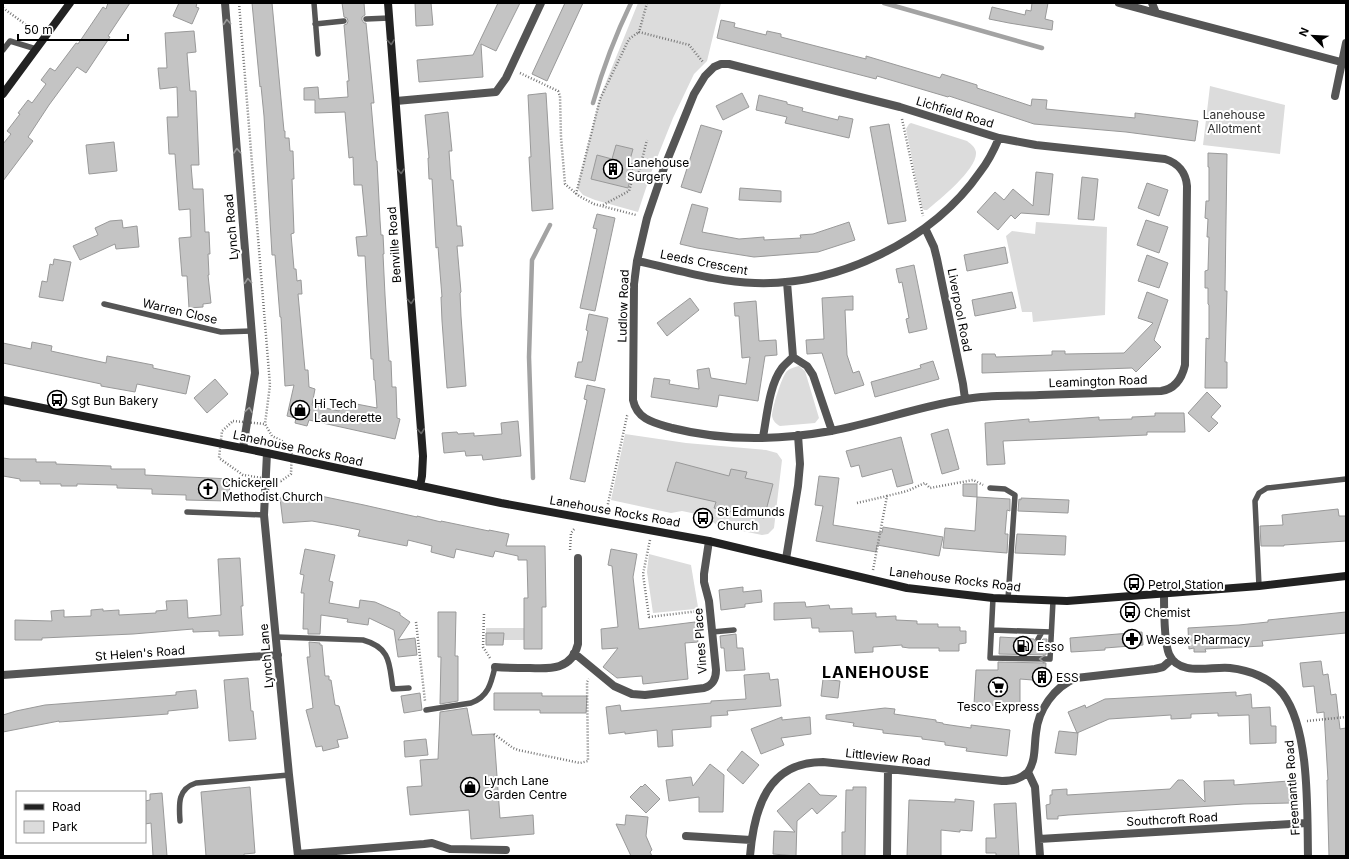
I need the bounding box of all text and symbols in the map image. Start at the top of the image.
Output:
scale bar [18,16,128,42]
north arrow [1293,16,1333,56]
one-way arrow [222,18,231,25]
text: 50 m [24,22,53,37]
text: N [1296,25,1312,39]
one-way arrow [386,39,395,45]
street label: Lichfield Road [914,93,996,131]
park label: Lanehouse Allotment [1203,107,1265,136]
one-way arrow [233,148,242,154]
place label: Lanehouse Surgery [627,155,689,184]
building icon: Lanehouse Surgery [602,158,624,180]
one-way arrow [396,168,405,174]
street label: Lynch Road [221,193,241,261]
street label: Benville Road [384,206,404,284]
street label: Leeds Crescent [659,246,749,278]
street label: Liverpool Road [945,267,975,353]
street label: Ludlow Road [614,269,632,343]
one-way arrow [243,278,252,284]
street label: Warren Close [141,295,219,327]
one-way arrow [406,298,415,304]
street label: Leamington Road [1048,372,1148,390]
bus stop icon: Sgt Bun Bakery [46,389,68,411]
place label: Sgt Bun Bakery [71,393,158,408]
place label: Hi Tech Launderette [314,396,382,425]
shop icon: Hi Tech Launderette [289,399,311,421]
one-way arrow [244,407,253,413]
street label: Lanehouse Rocks Road [232,427,364,469]
one-way arrow [416,428,425,434]
place label: Chickerell Methodist Church [222,475,323,504]
church icon: Chickerell Methodist Church [197,478,219,500]
street label: Lanehouse Rocks Road [548,492,682,530]
place label: St Edmunds Church [717,504,785,533]
bus stop icon: St Edmunds Church [692,507,714,529]
street label: Lanehouse Rocks Road [888,563,1022,595]
bus stop icon: Petrol Station [1123,573,1145,595]
place label: Petrol Station [1148,577,1224,592]
bus stop icon: Chemist [1119,601,1141,623]
place label: Chemist [1144,605,1191,620]
street label: Vines Place [690,607,710,675]
street label: Lynch Lane [256,623,276,689]
pharmacy icon: Wessex Pharmacy [1121,628,1143,650]
place label: Wessex Pharmacy [1146,632,1251,647]
fuel station icon: Esso [1012,635,1034,657]
place label: Esso [1037,639,1064,654]
street label: St Helen's Road [95,642,185,664]
one-way arrow [1039,655,1045,663]
district label: LANEHOUSE [822,662,930,682]
building icon: ESS [1031,666,1053,688]
place label: ESS [1056,670,1079,685]
supermarket icon: Tesco Express [987,676,1009,698]
place label: Tesco Express [957,699,1039,714]
street label: Freemantle Road [1281,740,1303,836]
street label: Littleview Road [845,745,931,769]
place label: Lynch Lane Garden Centre [484,773,567,802]
shop icon: Lynch Lane Garden Centre [459,776,481,798]
legend [16,791,146,843]
text: Road [52,799,81,814]
street label: Southcroft Road [1126,809,1218,829]
text: Park [52,819,78,834]

